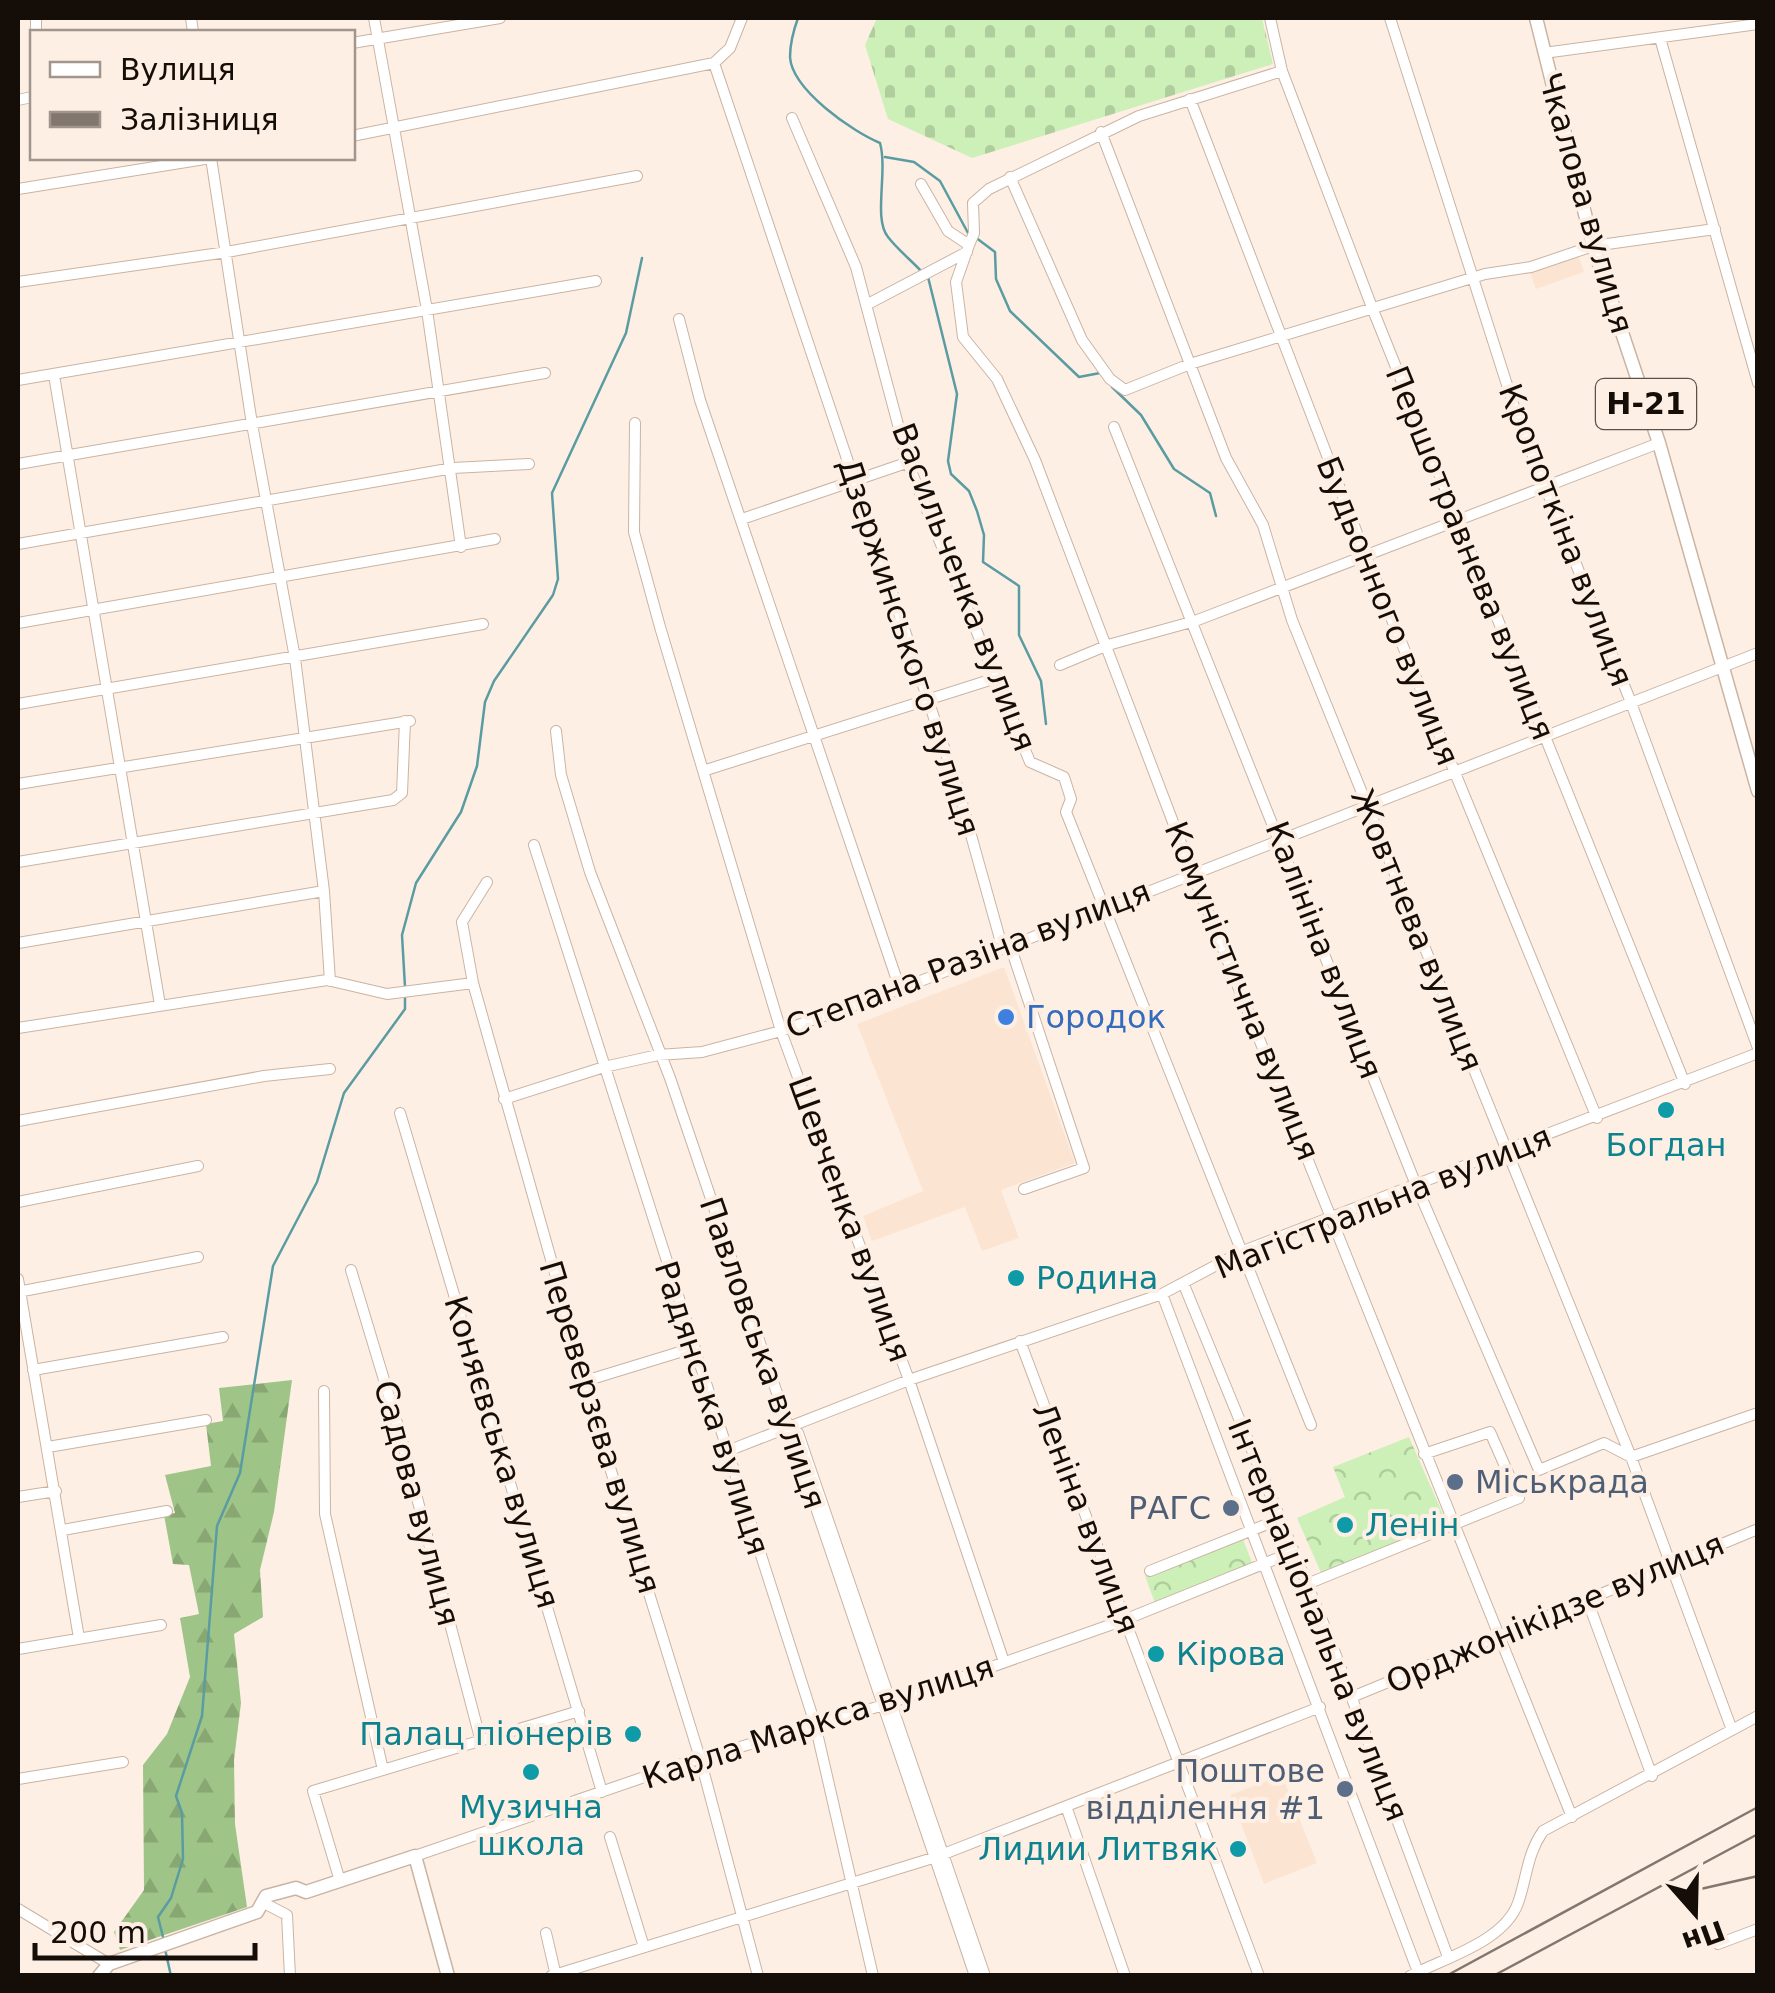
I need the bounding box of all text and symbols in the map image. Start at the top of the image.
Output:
legend [30,30,355,160]
text: Вулиця [120,52,235,87]
street label: Чкалова вулиця [1531,68,1641,338]
text: Залізниця [120,102,279,137]
street label: Першотравнева вулиця [1378,361,1562,745]
street label: Кропоткіна вулиця [1491,378,1641,692]
road number: Н-21 [1596,379,1696,429]
street label: Васильченка вулиця [884,418,1044,756]
street label: Будьонного вулиця [1309,451,1467,771]
street label: Дзержинського вулиця [830,454,988,840]
street label: Жовтнева вулиця [1343,783,1491,1077]
street label: Комуністична вулиця [1157,816,1327,1166]
street label: Калініна вулиця [1257,816,1391,1084]
street label: Степана Разіна вулиця [780,872,1156,1046]
place label: Городок [1026,998,1166,1036]
marker: Городок [995,1006,1017,1028]
street label: Шевченка вулиця [781,1071,919,1367]
marker: Богдан [1655,1099,1677,1121]
street label: Магістральна вулиця [1209,1117,1557,1287]
place label: Богдан [1606,1126,1727,1164]
street label: Павловська вулиця [692,1192,834,1514]
street label: Переверзєва вулиця [531,1256,669,1598]
street label: Радянська вулиця [647,1256,777,1560]
place label: Родина [1036,1259,1158,1297]
marker: Родина [1005,1267,1027,1289]
street label: Коняєвська вулиця [436,1291,568,1613]
street label: Садова вулиця [366,1376,468,1630]
street label: Леніна вулиця [1024,1397,1148,1639]
street label: Інтернаціональна вулиця [1220,1413,1416,1827]
place label: Міськрада [1475,1463,1649,1501]
marker: Міськрада [1444,1471,1466,1493]
place label: РАГС [1128,1489,1211,1527]
marker: РАГС [1220,1497,1242,1519]
place label: Ленін [1365,1506,1459,1544]
marker: Ленін [1334,1514,1356,1536]
street label: Орджонікідзе вулиця [1380,1525,1730,1701]
place label: Кірова [1176,1635,1286,1673]
marker: Кірова [1145,1643,1167,1665]
street label: Карла Маркса вулиця [638,1647,998,1797]
place label: Палац піонерів [359,1715,613,1753]
marker: Палац піонерів [622,1723,644,1745]
place label: Поштове відділення #1 [1086,1752,1325,1827]
marker: Музична школа [520,1761,542,1783]
marker: Поштове відділення #1 [1334,1778,1356,1800]
place label: Музична школа [459,1788,603,1863]
place label: Лидии Литвяк [978,1830,1218,1868]
marker: Лидии Литвяк [1227,1838,1249,1860]
north arrow [1645,1863,1745,1963]
scale bar [35,1898,255,1960]
text: Пн [1678,1913,1729,1959]
text: 200 m [50,1915,146,1950]

